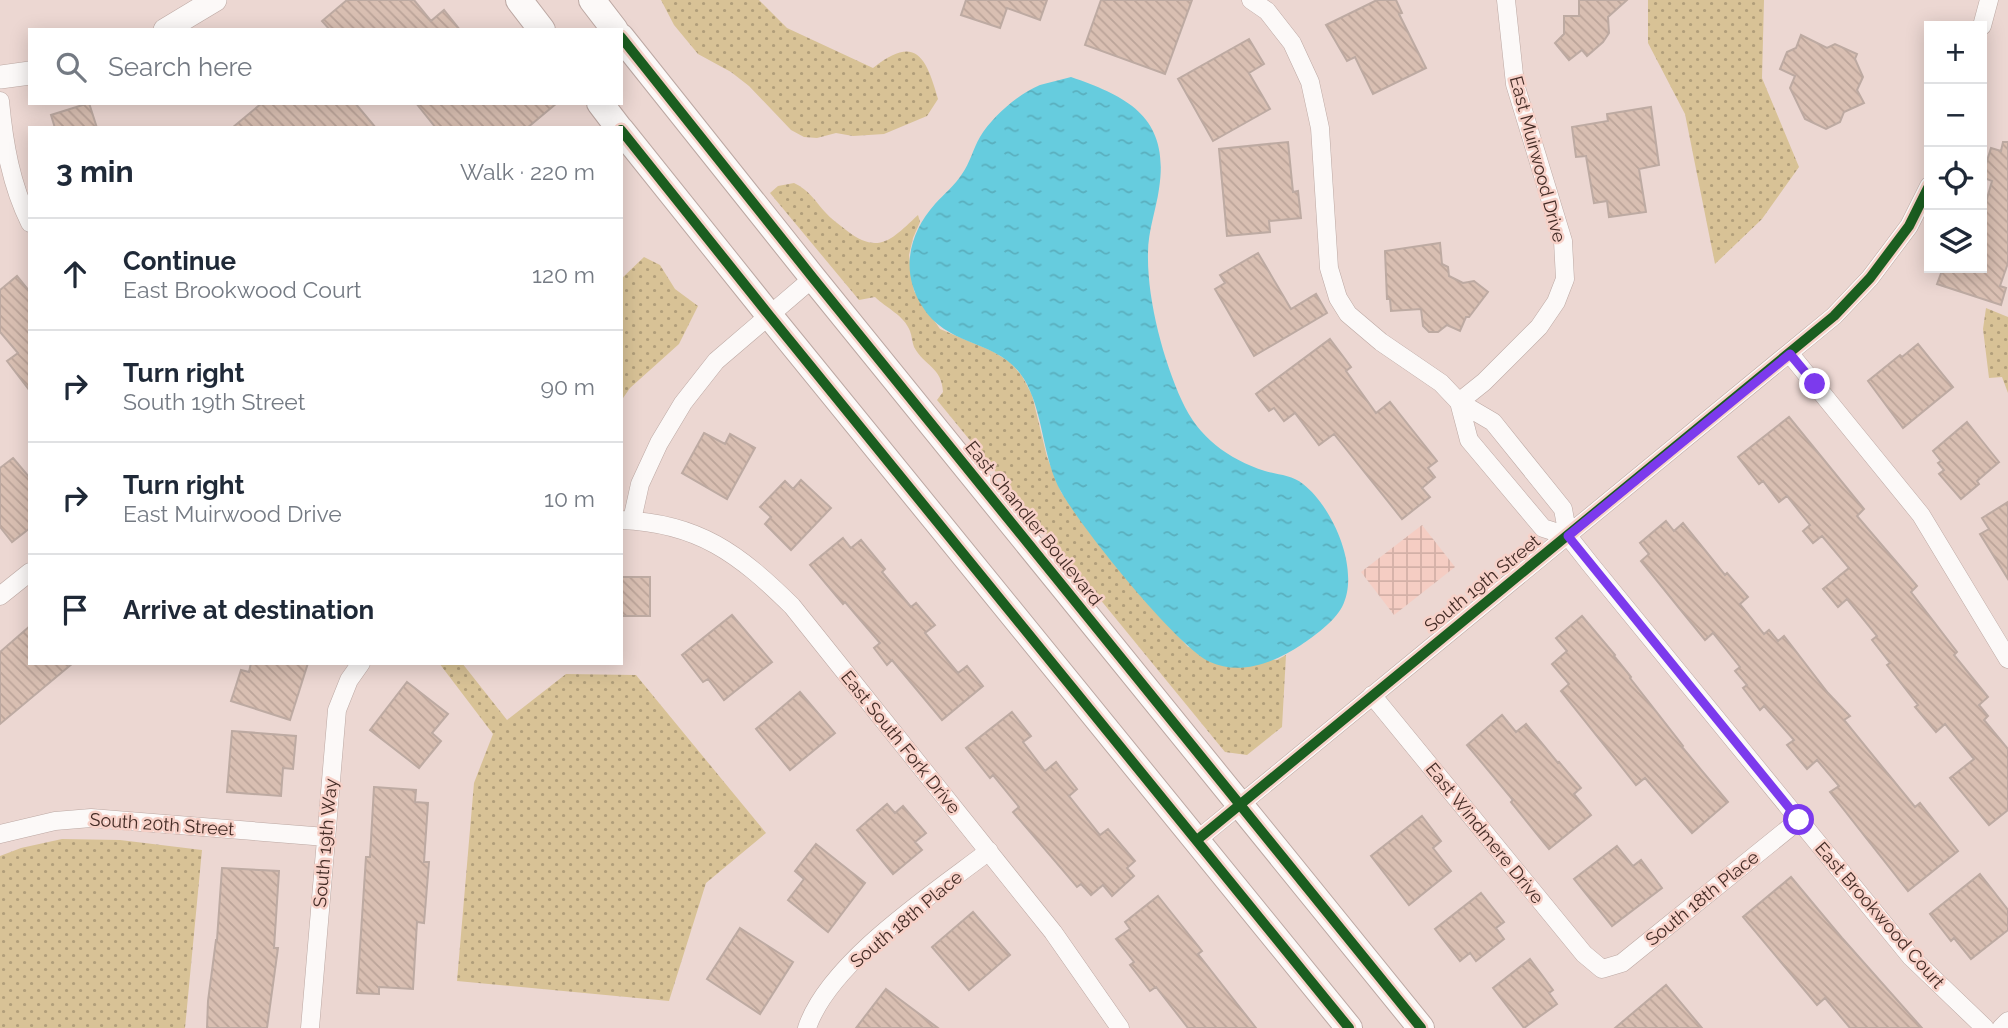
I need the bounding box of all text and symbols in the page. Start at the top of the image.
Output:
map controls [1924,21,1987,273]
button: + [1924,21,1987,84]
search box [28,28,623,105]
icon: search [52,48,90,86]
text: Search here [108,52,252,82]
street label: East Muirwood Drive [1506,74,1570,245]
button: − [1924,84,1987,147]
button: locate [1924,147,1987,210]
text: 3 min [56,154,134,189]
text: Walk · 220 m [460,158,595,185]
button: layers [1924,210,1987,273]
text: Continue [123,246,236,276]
icon: ahead [56,255,94,293]
text: 120 m [532,261,595,288]
text: East Brookwood Court [123,276,361,303]
text: Turn right [123,358,244,388]
icon: right [56,367,94,405]
route end [1799,368,1830,399]
text: 90 m [540,373,595,400]
text: South 19th Street [123,388,305,415]
street label: East Chandler Boulevard [961,437,1107,609]
text: Turn right [123,470,244,500]
icon: right [56,479,94,517]
text: 10 m [544,485,595,512]
text: East Muirwood Drive [123,500,342,527]
street label: South 19th Street [1420,530,1544,636]
icon: arrive [56,591,94,629]
text: Arrive at destination [123,595,374,625]
street label: East South Fork Drive [837,666,965,818]
street label: East Windmere Drive [1422,758,1549,908]
street label: South 19th Way [309,777,341,908]
route start [1783,804,1814,835]
street label: South 20th Street [89,808,235,840]
street label: East Brookwood Court [1811,838,1949,992]
street label: South 18th Place [1641,846,1763,950]
street label: South 18th Place [846,866,966,972]

